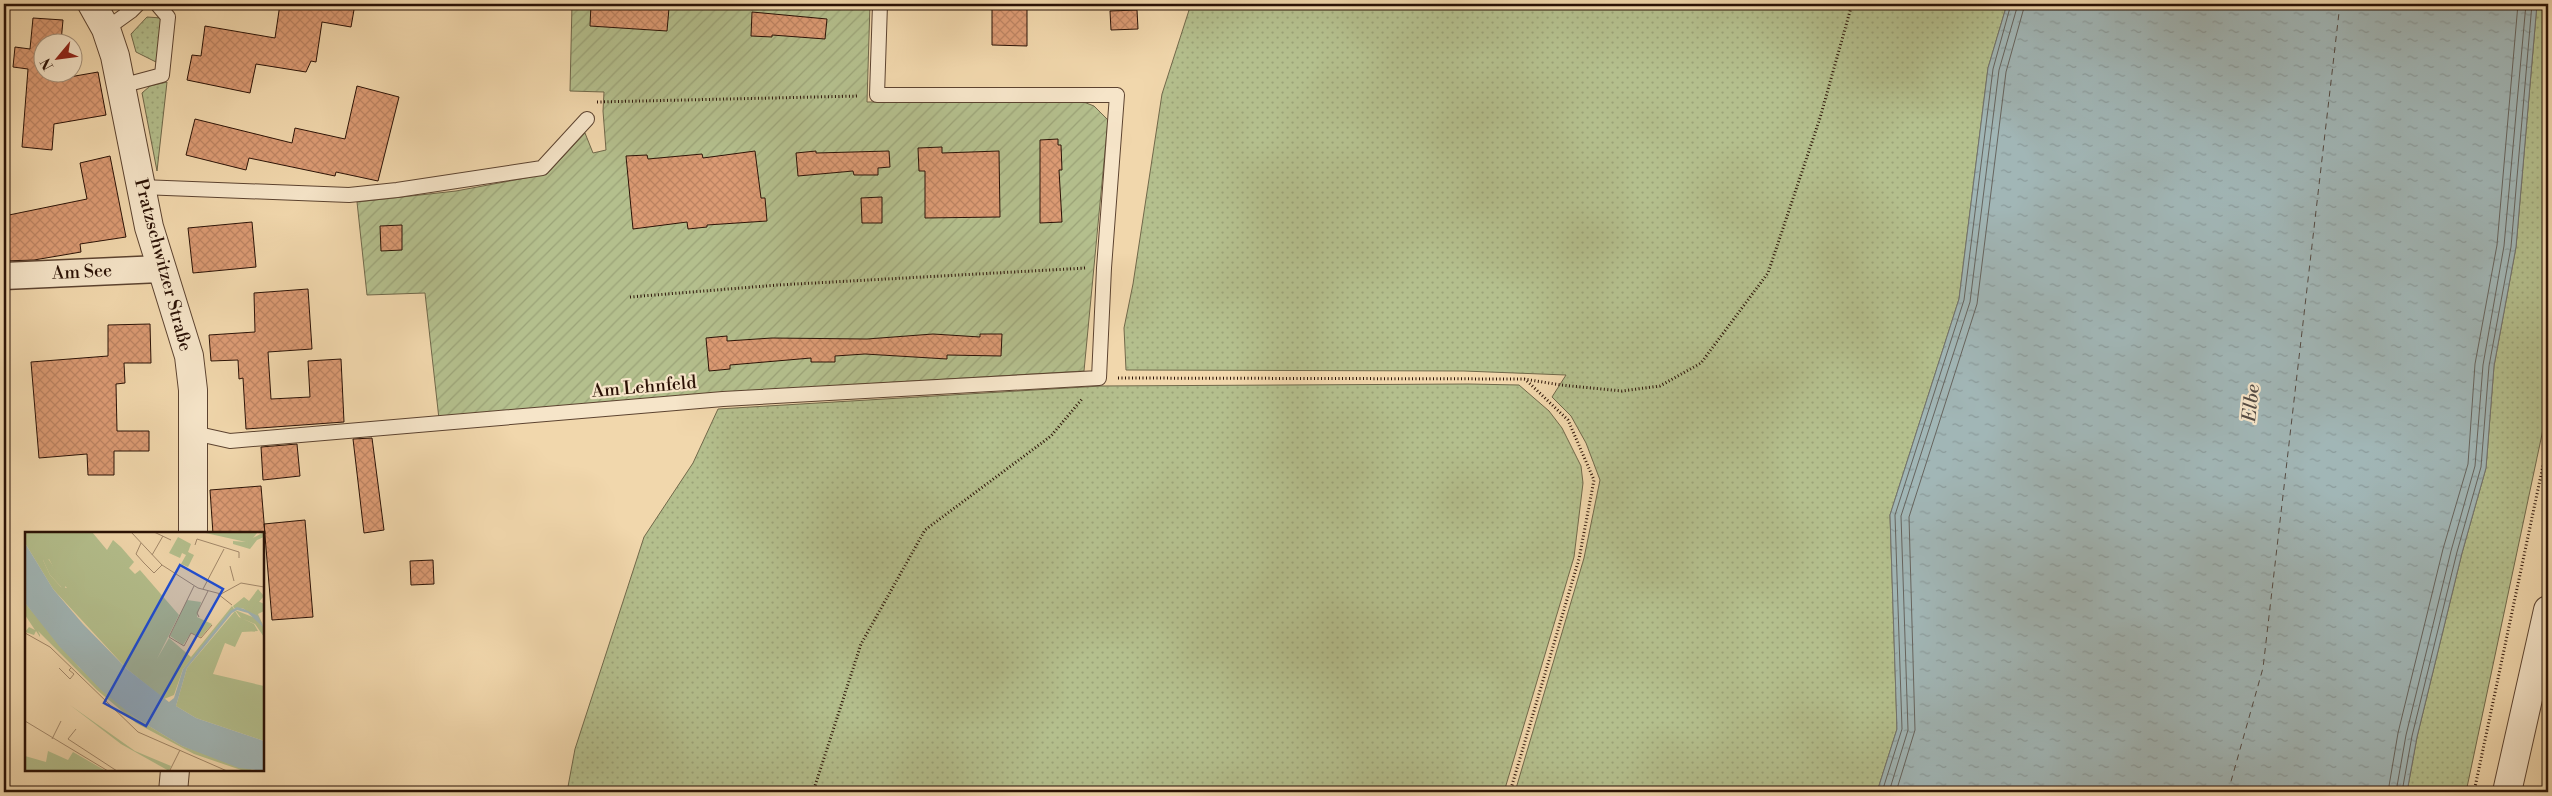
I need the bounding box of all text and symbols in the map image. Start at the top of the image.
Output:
north arrow [32,32,82,82]
text: N [37,55,58,73]
street label: Pratzschwitzer Straße [129,176,197,354]
street label: Am See [50,259,113,285]
street label: Am Lehnfeld [590,371,698,403]
water label: Elbe [2237,383,2265,424]
inset map [25,532,264,771]

